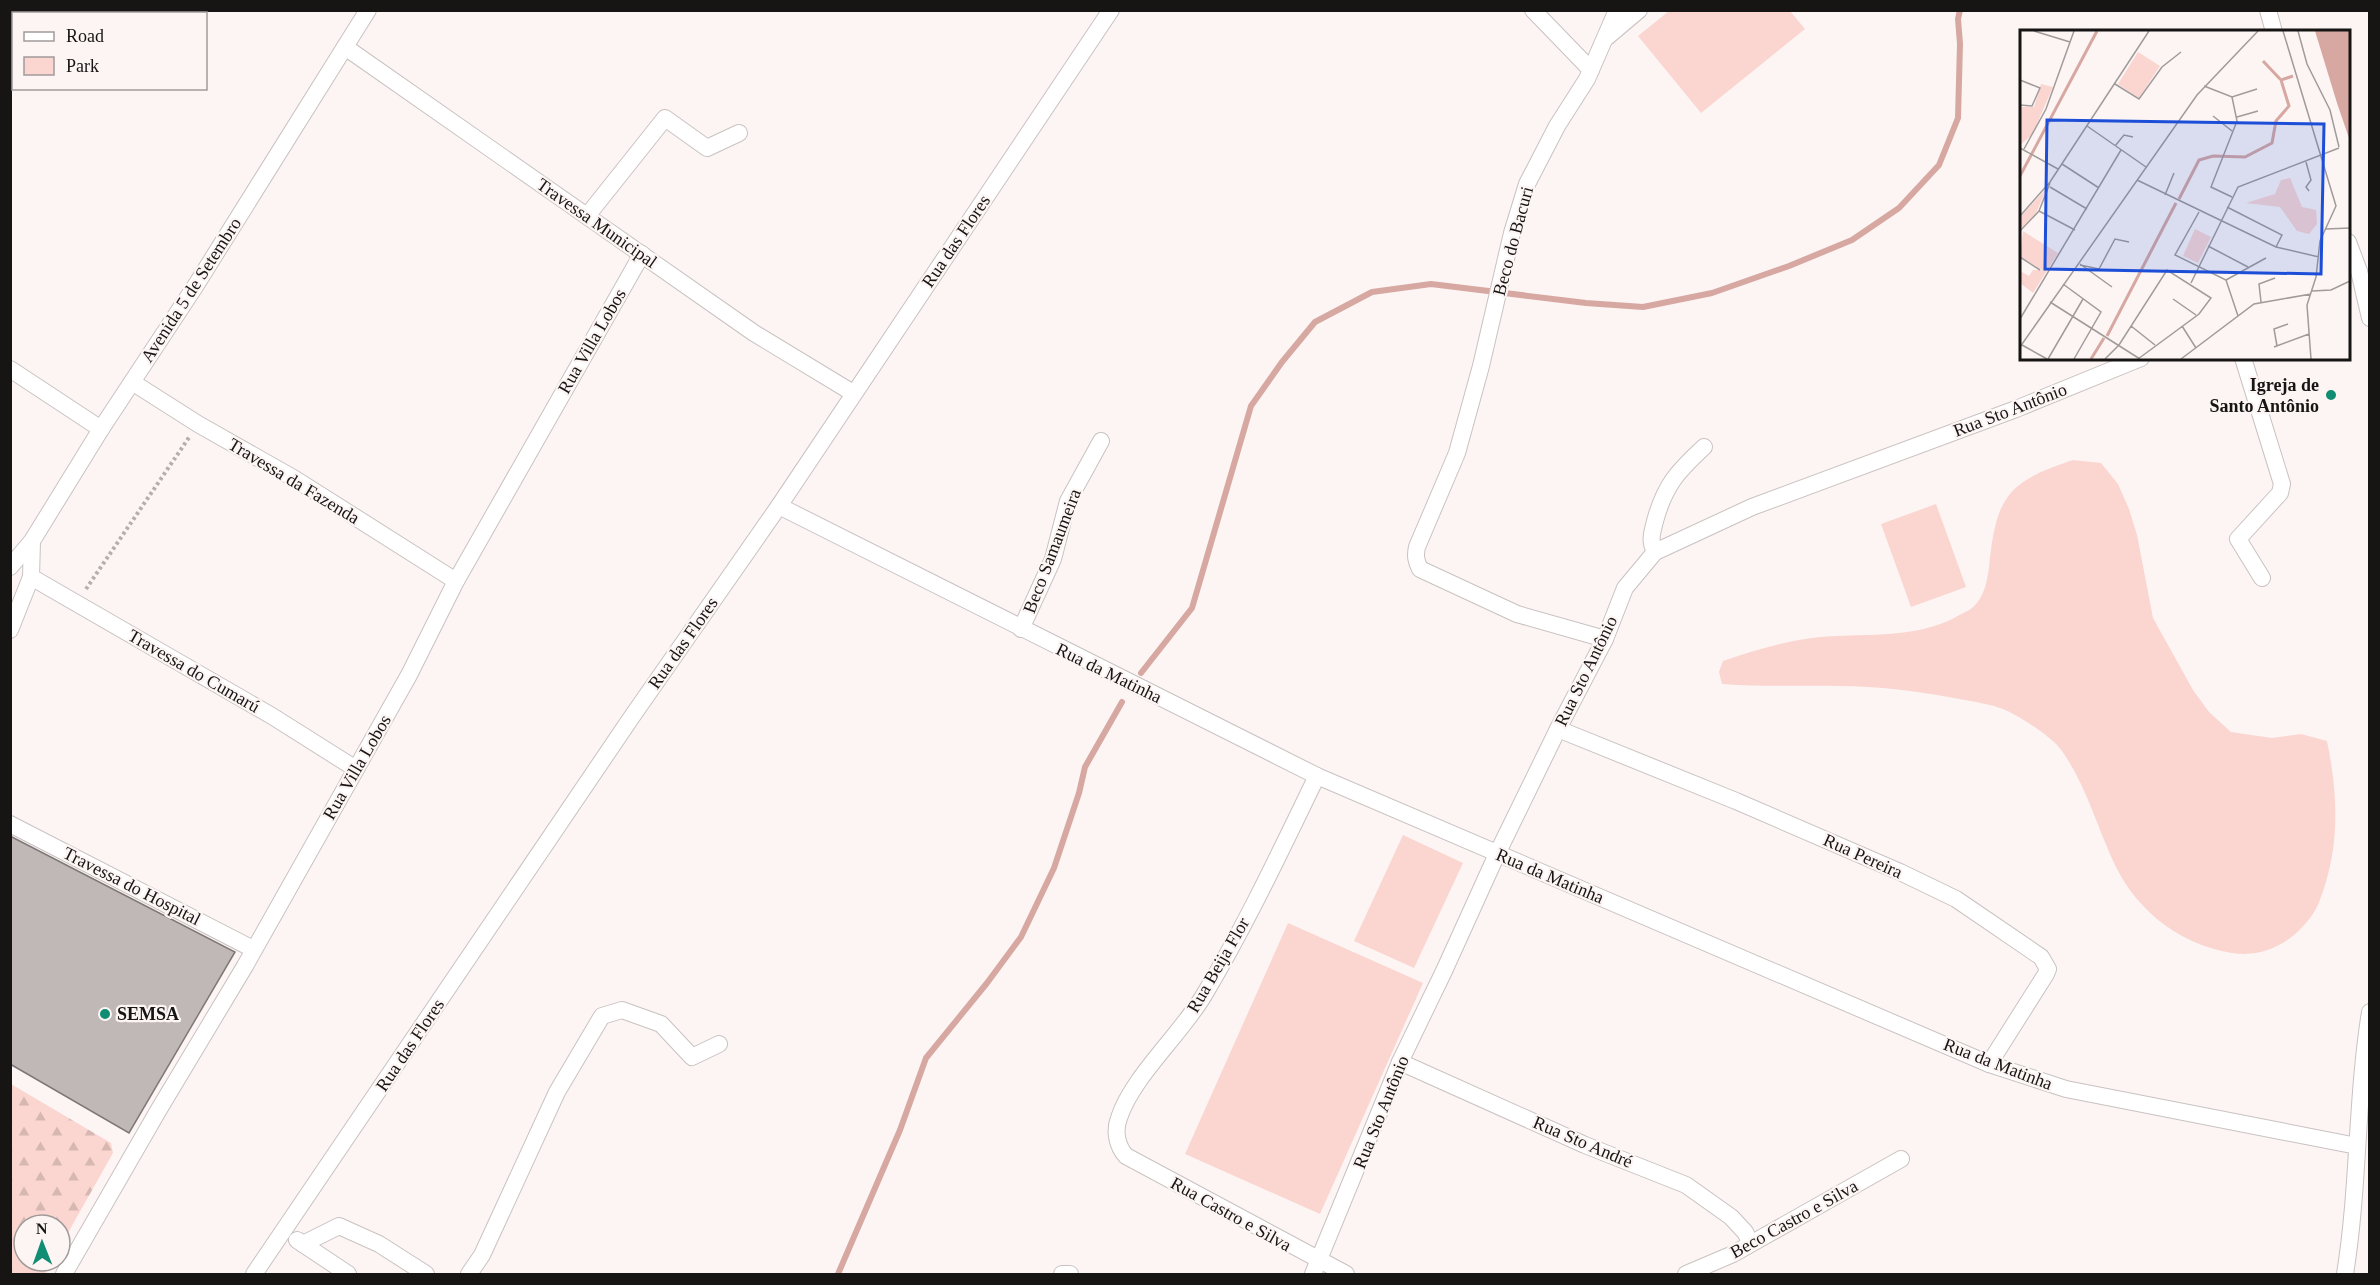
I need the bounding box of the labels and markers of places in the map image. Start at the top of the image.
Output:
place label: Igreja de Santo Antônio [2209,375,2319,416]
marker: Igreja de Santo Antônio [2324,388,2338,402]
place label: SEMSA [117,1004,179,1024]
marker: SEMSA [98,1007,112,1021]

